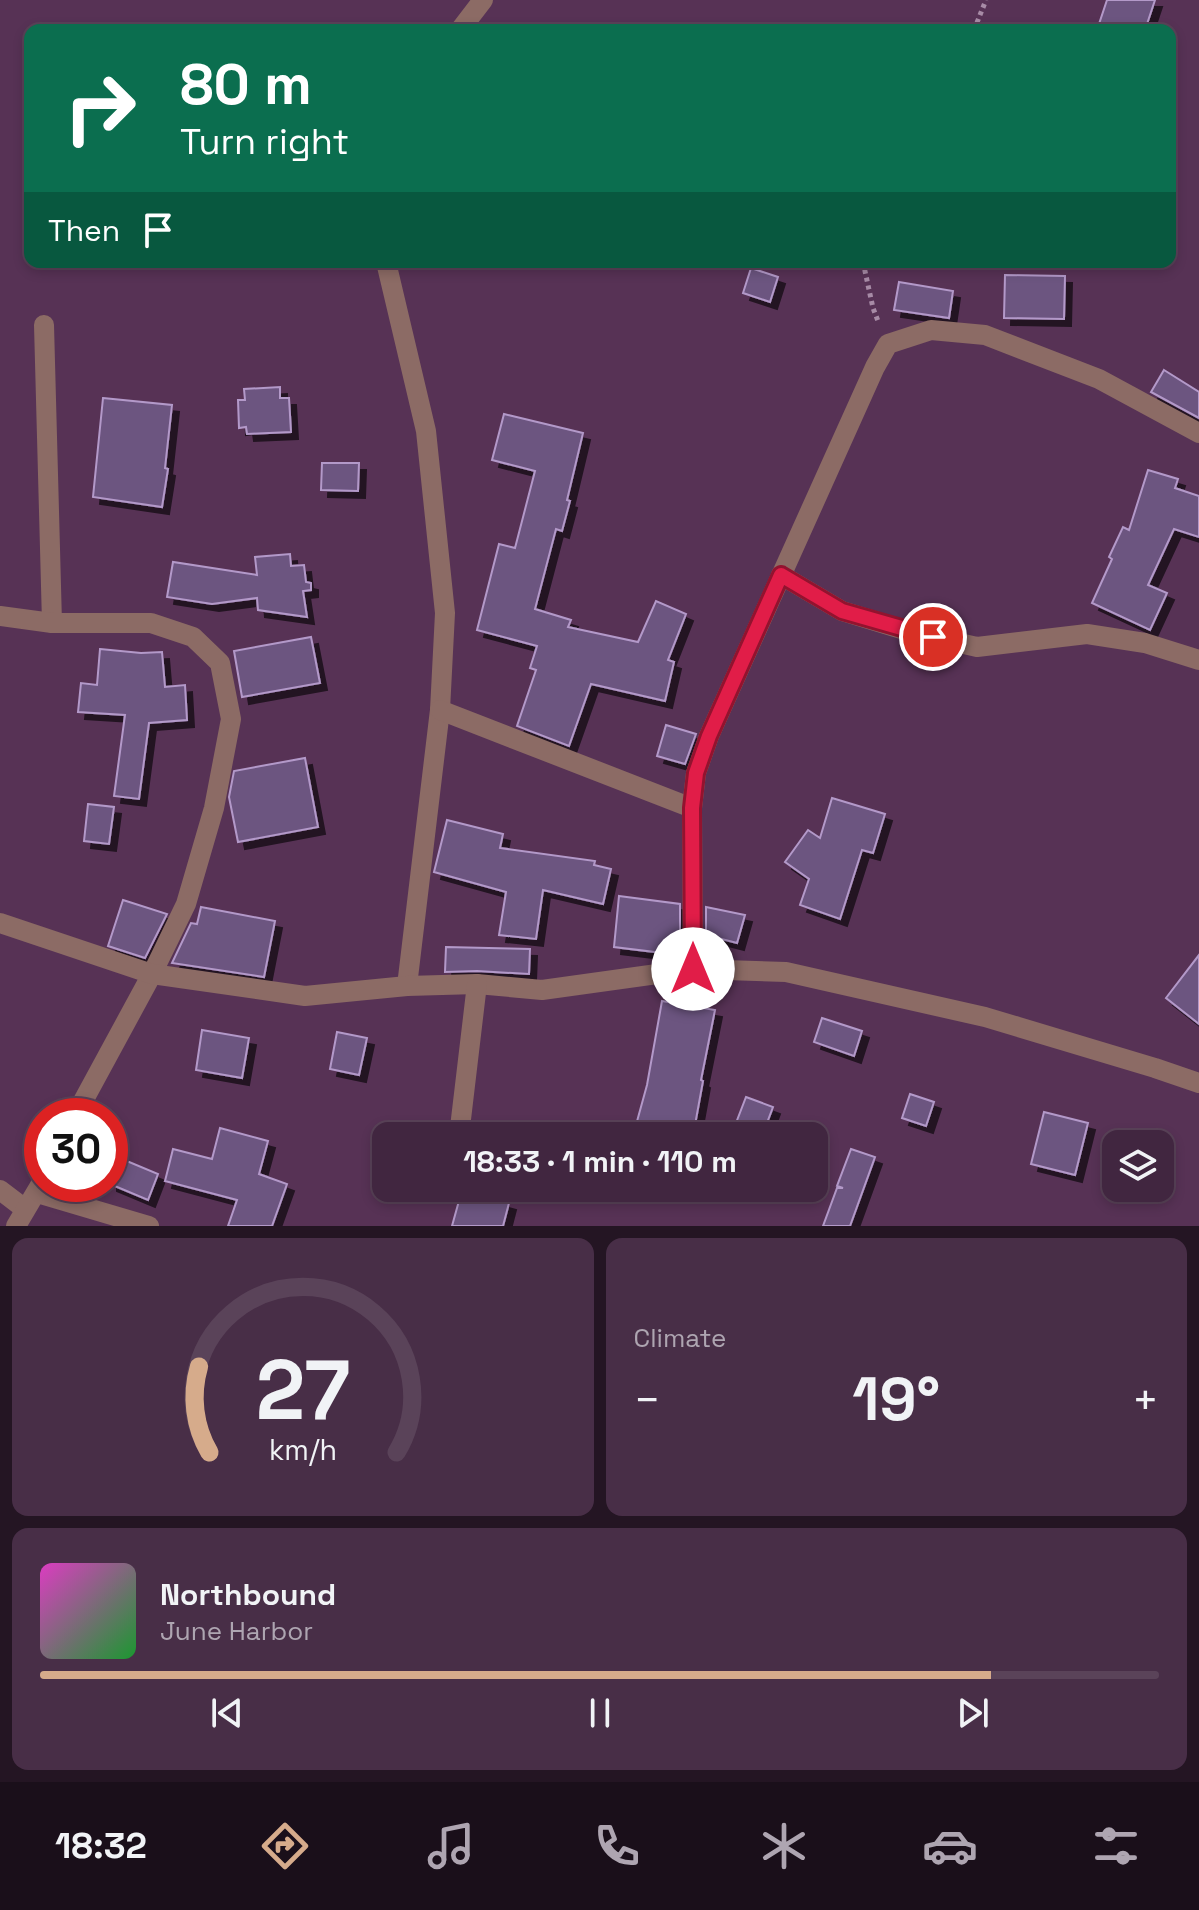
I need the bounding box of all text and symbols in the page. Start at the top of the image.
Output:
text: 80 m [180,49,312,120]
icon: right [48,56,152,160]
text: Turn right [180,119,349,165]
icon: arrive [136,208,180,252]
text: Then [48,211,120,250]
pin [899,603,967,671]
icon: arrive [911,615,955,659]
position arrow [651,927,735,1011]
speed limit sign: 30 [24,1098,128,1202]
map controls [1102,1130,1174,1202]
button: layers [1102,1130,1174,1202]
text: 18:33 · 1 min · 110 m [463,1142,737,1181]
text: Climate [634,1321,726,1355]
text: 27 [255,1337,350,1443]
text: 19° [852,1361,940,1438]
text: − [634,1372,661,1428]
text: + [1132,1372,1159,1428]
text: km/h [269,1432,337,1468]
text: Northbound [160,1575,336,1614]
text: June Harbor [160,1614,313,1648]
icon: previous [205,1691,249,1735]
icon: pause [578,1691,622,1735]
icon: next [951,1691,995,1735]
icon: directions [257,1818,313,1874]
icon: music [423,1818,479,1874]
icon: phone [589,1818,645,1874]
icon: climate [756,1818,812,1874]
icon: car [922,1818,978,1874]
icon: filters [1088,1818,1144,1874]
text: 18:32 [55,1823,147,1869]

